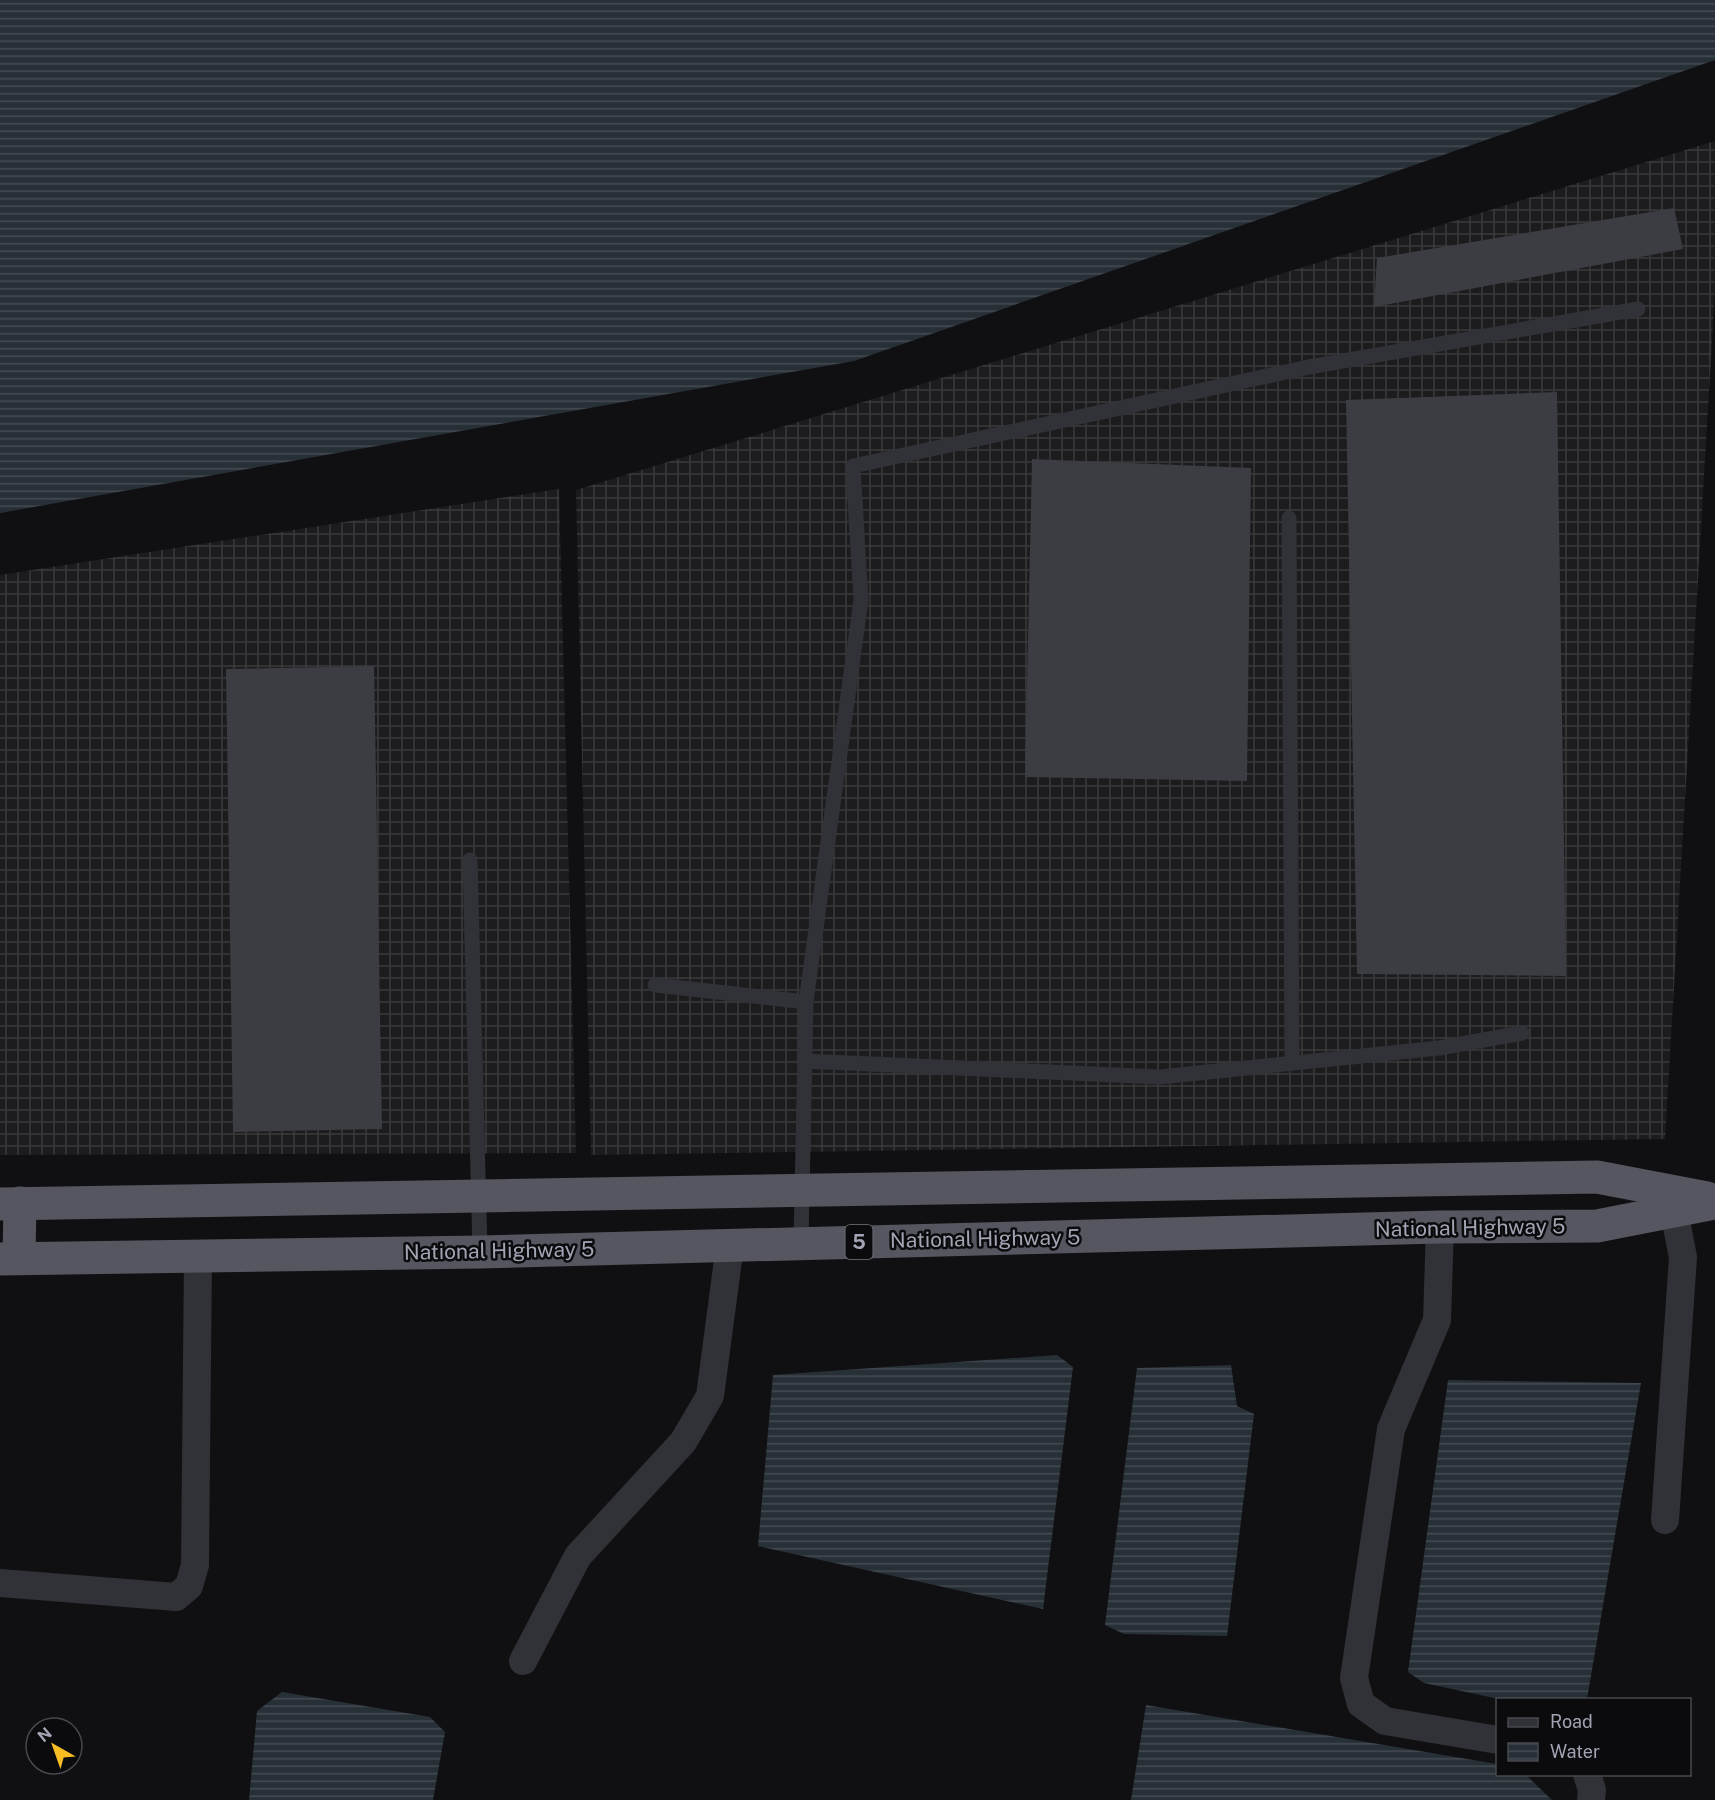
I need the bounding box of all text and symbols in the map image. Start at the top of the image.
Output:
street label: National Highway 5 [1375,1213,1565,1242]
street label: National Highway 5 [890,1224,1080,1253]
road number: 5 [846,1225,872,1259]
street label: National Highway 5 [404,1236,594,1265]
legend [1496,1698,1691,1776]
text: Road [1550,1711,1593,1732]
north arrow [24,1716,84,1776]
text: N [34,1724,56,1746]
text: Water [1550,1741,1600,1762]

